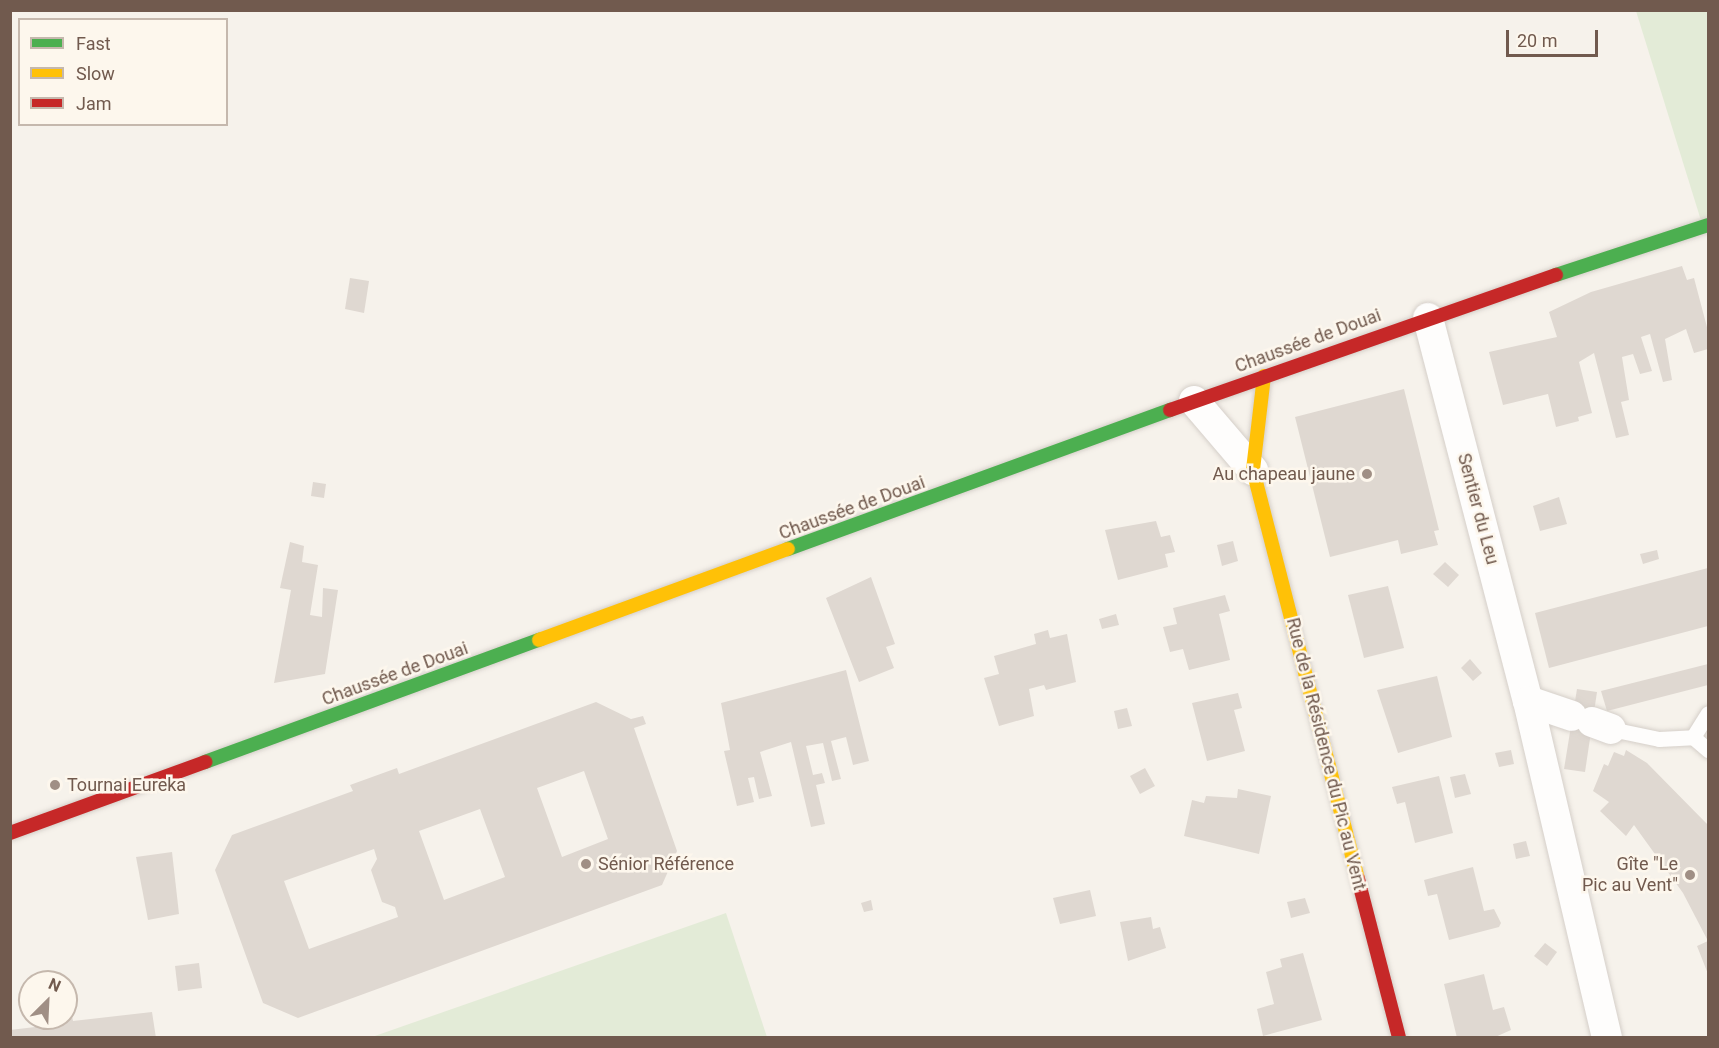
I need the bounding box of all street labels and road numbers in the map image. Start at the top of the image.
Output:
street label: Chaussée de Douai [1232,305,1384,377]
street label: Sentier du Leu [1453,451,1503,567]
street label: Chaussée de Douai [776,472,928,544]
street label: Rue de la Résidence du Pic au Vent [1282,616,1370,892]
street label: Chaussée de Douai [319,638,471,710]

